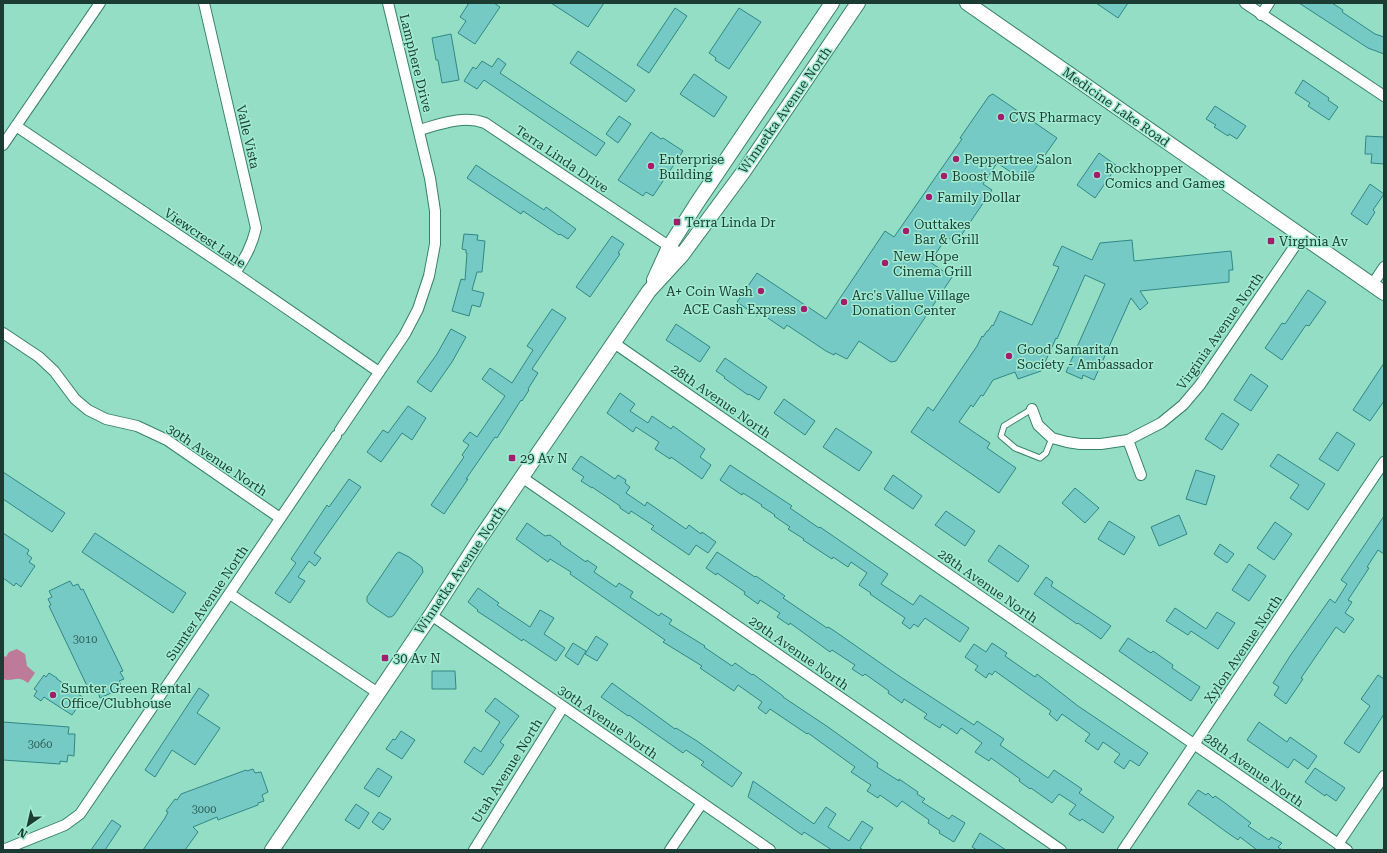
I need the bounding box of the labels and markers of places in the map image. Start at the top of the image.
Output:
place label: CVS Pharmacy [1009,110,1102,125]
marker: CVS Pharmacy [996,112,1006,122]
place label: Enterprise Building [659,152,724,182]
place label: Peppertree Salon [964,152,1073,167]
marker: Peppertree Salon [951,154,961,164]
marker: Enterprise Building [646,161,656,171]
place label: Rockhopper Comics and Games [1105,161,1225,191]
place label: Boost Mobile [952,169,1035,184]
marker: Rockhopper Comics and Games [1092,170,1102,180]
marker: Boost Mobile [939,171,949,181]
place label: Family Dollar [937,190,1021,205]
marker: Family Dollar [924,192,934,202]
place label: Terra Linda Dr [685,215,776,230]
marker: Terra Linda Dr [672,217,682,227]
place label: Outtakes Bar & Grill [914,217,979,247]
marker: Outtakes Bar & Grill [901,226,911,236]
place label: Virginia Av [1279,234,1348,249]
marker: Virginia Av [1266,236,1276,246]
place label: New Hope Cinema Grill [893,249,972,279]
marker: New Hope Cinema Grill [880,258,890,268]
place label: A+ Coin Wash [666,284,754,299]
marker: A+ Coin Wash [756,286,766,296]
place label: Arc's Vallue Village Donation Center [852,288,970,318]
marker: Arc's Vallue Village Donation Center [839,297,849,307]
place label: ACE Cash Express [683,302,796,317]
marker: ACE Cash Express [799,304,809,314]
place label: Good Samaritan Society - Ambassador [1017,342,1154,372]
marker: Good Samaritan Society - Ambassador [1004,351,1014,361]
place label: 29 Av N [520,451,568,466]
marker: 29 Av N [507,453,517,463]
place label: 30 Av N [393,651,441,666]
marker: 30 Av N [380,653,390,663]
place label: Sumter Green Rental Office/Clubhouse [61,681,191,711]
marker: Sumter Green Rental Office/Clubhouse [48,690,58,700]

